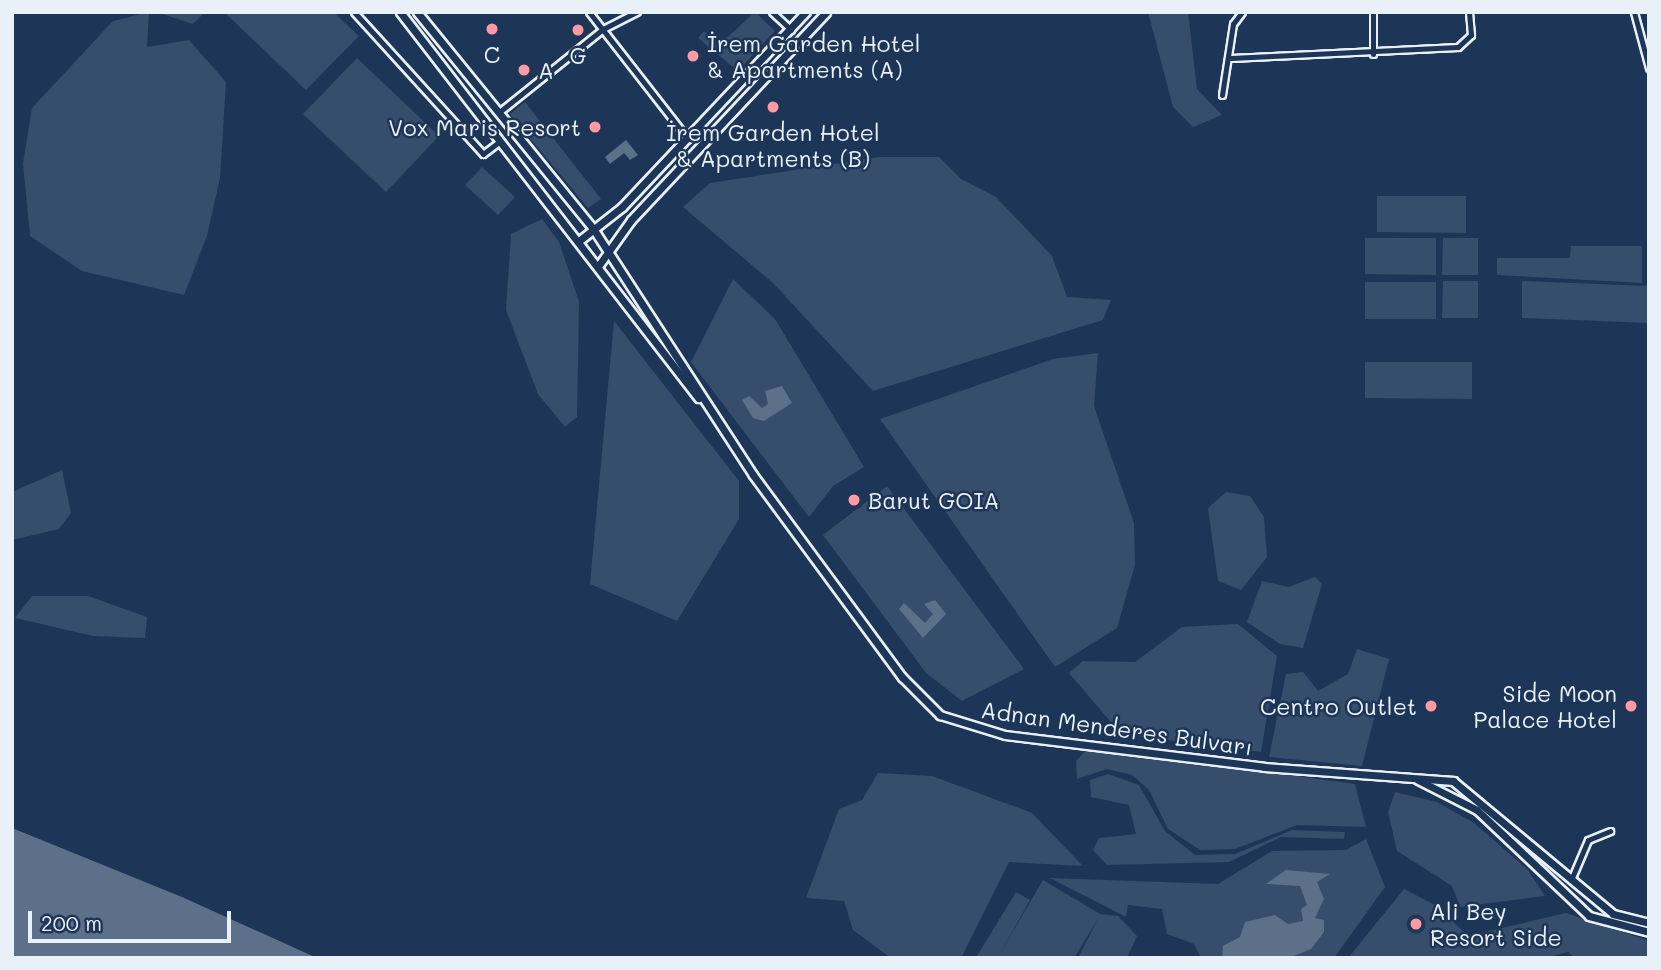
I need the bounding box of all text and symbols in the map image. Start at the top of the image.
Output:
marker: C [484,21,500,37]
marker: G [570,22,586,38]
place label: İrem Garden Hotel & Apartments (A) [707,29,921,83]
place label: C [484,40,500,68]
place label: G [569,41,587,69]
marker: İrem Garden Hotel & Apartments (A) [685,48,701,64]
place label: A [538,56,554,84]
marker: A [516,62,532,78]
marker: İrem Garden Hotel & Apartments (B) [765,99,781,115]
place label: Vox Maris Resort [388,113,581,141]
place label: İrem Garden Hotel & Apartments (B) [666,118,880,172]
marker: Vox Maris Resort [587,119,603,135]
place label: Barut GOIA [868,486,999,514]
marker: Barut GOIA [846,492,862,508]
place label: Side Moon Palace Hotel [1473,679,1617,733]
place label: Centro Outlet [1260,692,1417,720]
street label: Adnan Menderes Bulvarı [979,695,1255,761]
marker: Centro Outlet [1423,698,1439,714]
marker: Side Moon Palace Hotel [1623,698,1639,714]
scale bar [32,897,234,941]
place label: Ali Bey Resort Side [1430,897,1562,951]
text: 200 m [41,909,102,936]
marker: Ali Bey Resort Side [1408,916,1424,932]

